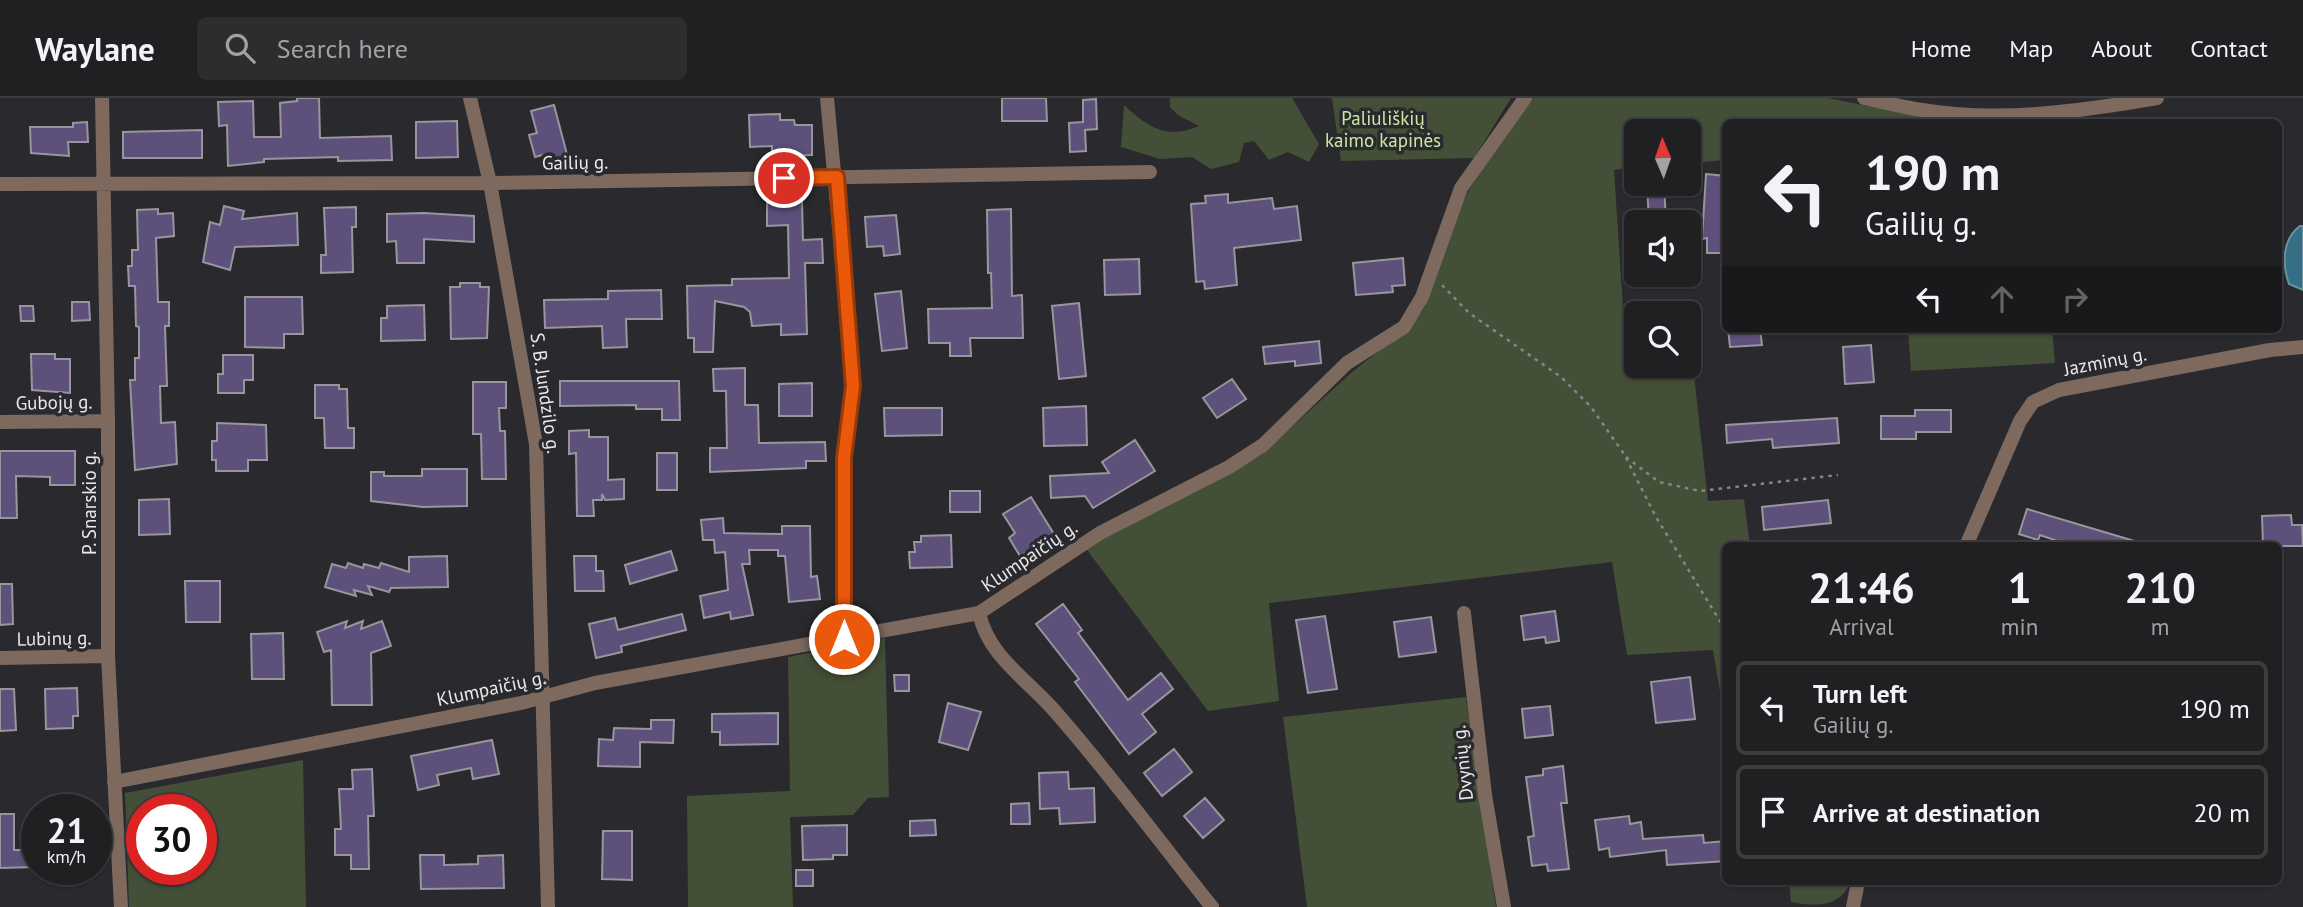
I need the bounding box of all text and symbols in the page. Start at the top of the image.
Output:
search box [197,17,687,80]
text: Waylane [35,27,155,70]
icon: search [221,29,259,67]
text: Search here [277,32,408,65]
text: Home [1911,33,1971,64]
text: Map [2009,33,2053,64]
text: About [2091,33,2152,64]
text: Contact [2190,33,2268,64]
park label: Paliuliškių kaimo kapinės [1325,106,1441,152]
north arrow [1624,119,1701,196]
map controls [1624,119,1701,378]
text: 190 m [1865,140,2000,204]
icon: left [1750,147,1841,238]
pin [754,148,814,208]
street label: Gailių g. [542,149,608,175]
icon: arrive [765,159,803,197]
text: Gailių g. [1865,202,1977,244]
button: sound [1624,210,1701,287]
icon: left [1910,280,1948,318]
icon: ahead [1983,280,2021,318]
icon: right [2056,280,2094,318]
button: search [1624,301,1701,378]
street label: S. B. Jundzilo g. [526,331,566,455]
street label: Jazminų g. [2061,341,2148,381]
street label: Gubojų g. [15,389,93,415]
street label: P. Snarskio g. [77,451,101,555]
street label: Klumpaičių g. [976,515,1082,597]
text: 21:46 [1808,560,1915,615]
text: 1 [2008,560,2031,615]
text: 210 [2124,560,2196,615]
position arrow [807,602,881,676]
text: Arrival [1829,612,1894,641]
text: min [2001,612,2038,641]
text: m [2151,612,2169,641]
street label: Lubinų g. [16,625,92,651]
street label: Klumpaičių g. [434,665,548,711]
text: Turn left [1813,677,1907,710]
icon: left [1754,689,1792,727]
text: 190 m [2179,692,2250,725]
text: Gailių g. [1813,710,1893,739]
street label: Dvynių g. [1446,724,1478,802]
icon: arrive [1754,793,1792,831]
speed limit sign: 30 [126,794,217,885]
text: Arrive at destination [1813,796,2040,829]
text: 20 m [2194,796,2250,829]
text: 21 [47,807,86,853]
text: km/h [47,845,86,868]

